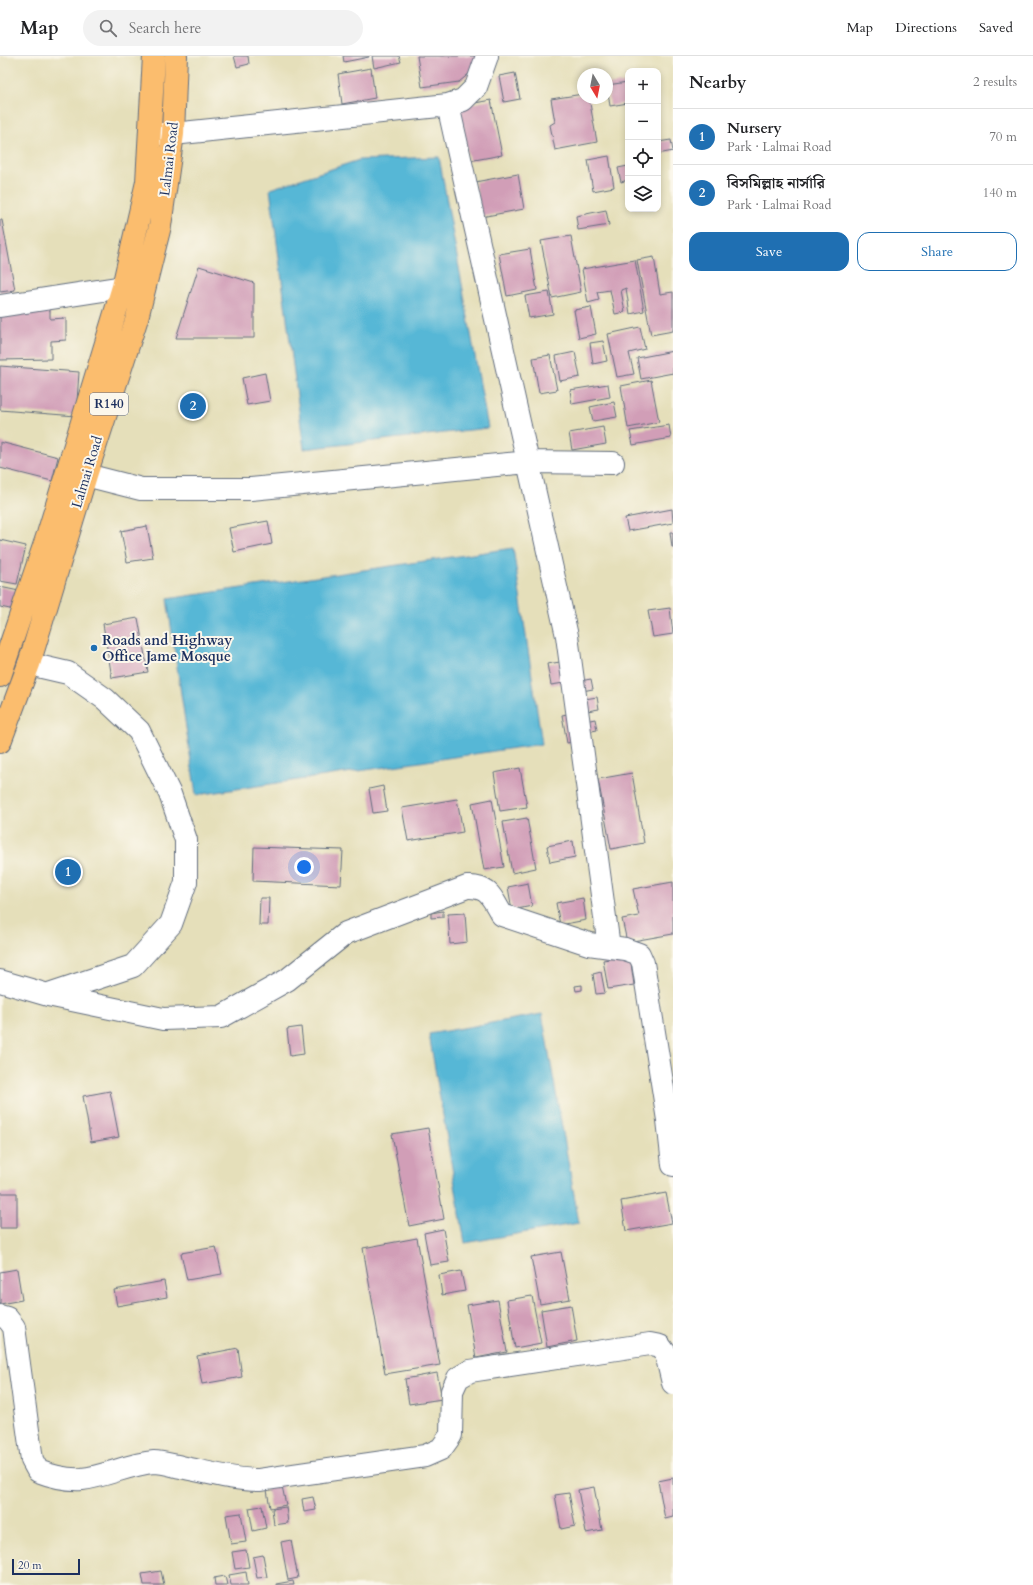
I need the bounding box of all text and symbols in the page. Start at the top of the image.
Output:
search box [83,10,363,46]
text: Map [20,15,59,41]
icon: search [97,17,119,39]
text: Search here [129,18,201,38]
text: Map [847,18,873,37]
text: Directions [895,18,957,37]
text: Saved [979,18,1013,37]
north arrow [577,68,613,104]
map controls [625,68,661,212]
button: + [625,68,661,104]
text: Nearby [689,71,746,94]
text: 2 results [973,73,1017,91]
button: − [625,104,661,140]
text: Nursery [727,118,782,138]
street label: Lalmai Road [155,120,183,197]
text: 1 [699,128,705,146]
text: 70 m [989,128,1017,146]
text: Park · Lalmai Road [727,138,831,156]
button: locate [625,140,661,176]
text: বিসমিল্লাহ নার্সারি [727,173,825,193]
button: layers [625,176,661,212]
text: 2 [699,184,705,202]
text: 140 m [983,184,1017,202]
text: Park · Lalmai Road [727,196,831,214]
button: Save [689,232,849,271]
button: Share [857,232,1017,271]
pin: 2 [180,391,206,421]
road number: R140 [90,393,128,415]
street label: Lalmai Road [67,433,107,510]
place label: Roads and Highway Office Jame Mosque [102,631,232,666]
marker: Roads and Highway Office Jame Mosque [89,643,99,653]
pin: 1 [55,857,81,887]
your location [294,857,314,877]
scale bar [12,1557,80,1576]
text: 20 m [18,1558,42,1573]

